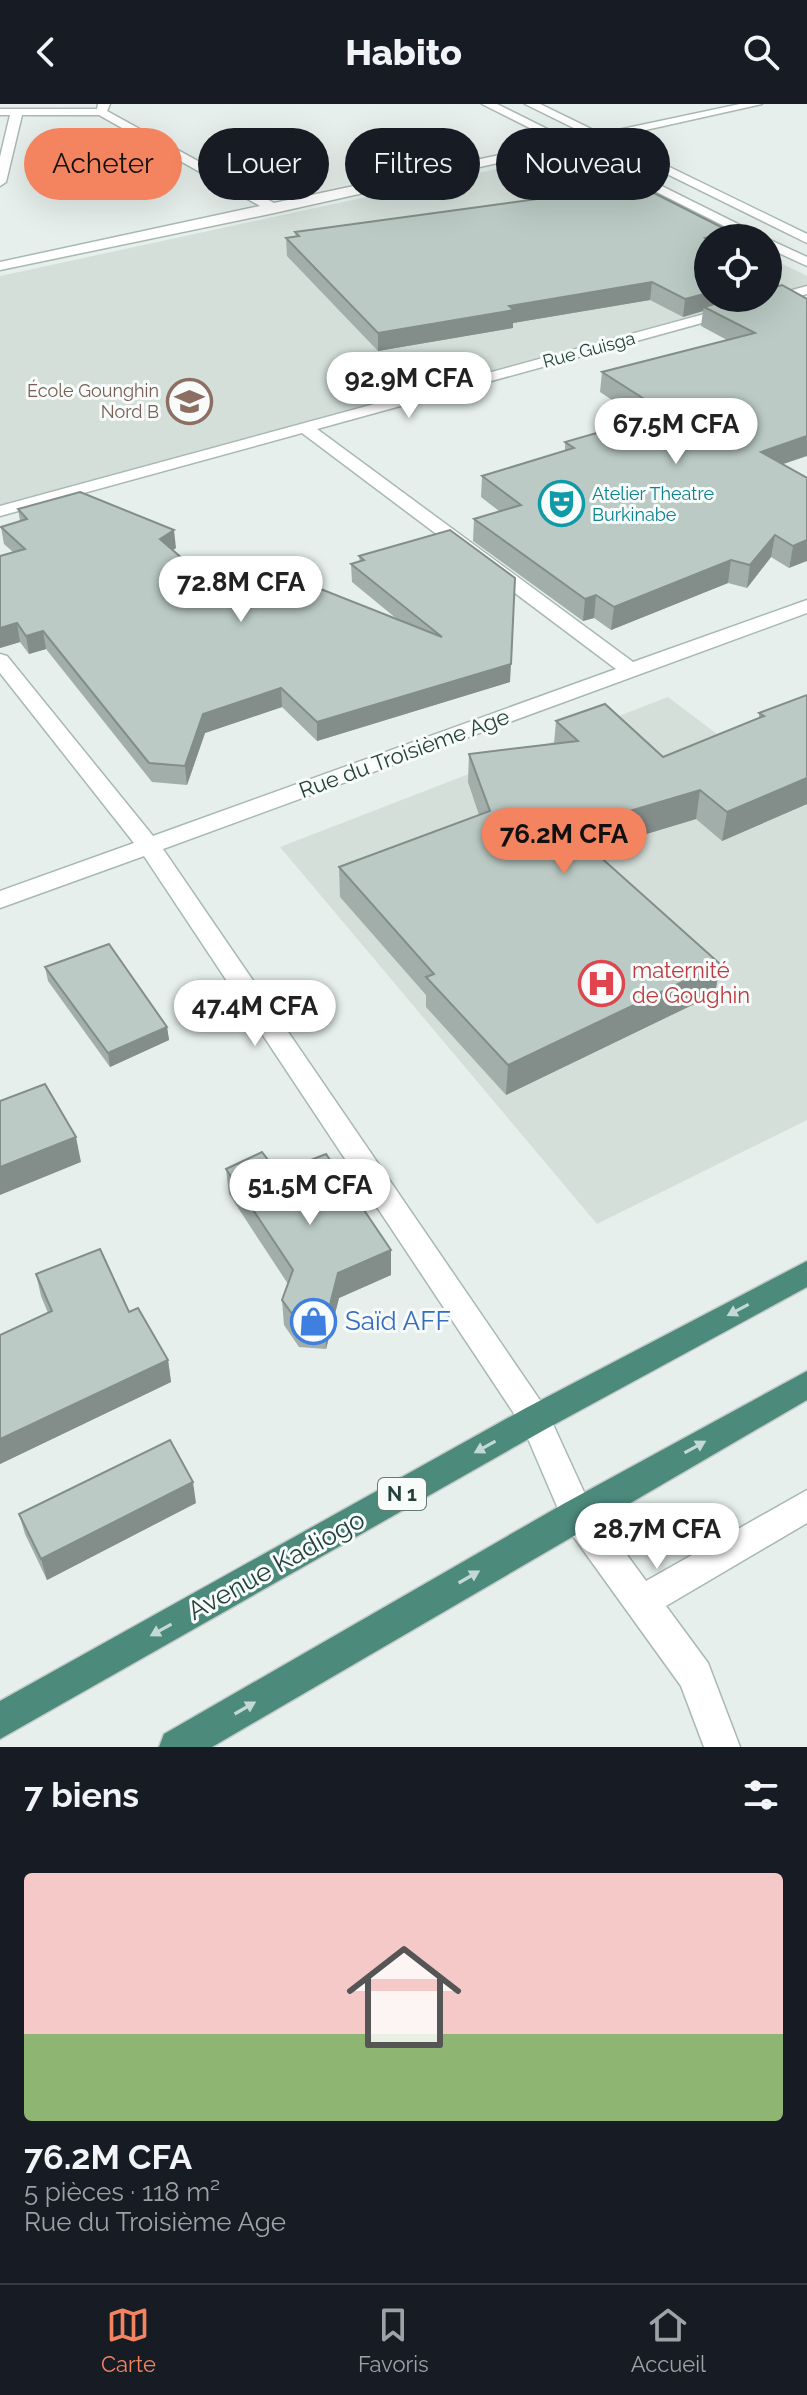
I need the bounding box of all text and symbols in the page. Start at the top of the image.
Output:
icon: back [24,30,68,74]
icon: search [739,30,783,74]
text: Habito [345,31,462,73]
chip: Acheter [24,128,182,200]
chip: Louer [198,128,329,200]
chip: Filtres [345,128,480,200]
chip: Nouveau [496,128,670,200]
map controls [694,224,782,312]
button: locate [694,224,782,312]
street label: Rue Guisga [540,327,637,372]
pin: 92.9M CFA [317,352,501,420]
text: 92.9M CFA [345,363,473,393]
school or university icon: École Gounghin Nord B [166,377,214,425]
place label: École Gounghin Nord B [27,379,159,422]
pin: 67.5M CFA [584,398,768,466]
text: 67.5M CFA [613,409,739,439]
theatre icon: Atelier Theatre Burkinabe [537,480,585,528]
place label: Atelier Theatre Burkinabe [592,483,714,525]
pin: 72.8M CFA [149,556,333,624]
text: 72.8M CFA [177,567,305,597]
street label: Rue du Troisième Age [295,703,513,803]
pin: 76.2M CFA [472,808,656,876]
text: 76.2M CFA [500,819,628,849]
place label: maternité de Goughin [632,957,750,1008]
hospital icon: maternité de Goughin [577,959,625,1007]
pin: 47.4M CFA [163,980,347,1048]
text: 47.4M CFA [192,991,318,1021]
pin: 51.5M CFA [218,1159,402,1227]
text: 51.5M CFA [247,1170,373,1200]
shop icon: Saïd AFF [290,1297,338,1345]
one-way arrow [727,1303,750,1317]
place label: Saïd AFF [345,1306,451,1336]
one-way arrow [474,1440,496,1454]
one-way arrow [684,1440,706,1454]
road number: N 1 [378,1478,426,1510]
pin: 28.7M CFA [565,1503,749,1571]
street label: Avenue Kadiogo [182,1504,370,1626]
text: 28.7M CFA [593,1514,721,1544]
one-way arrow [458,1570,480,1584]
one-way arrow [150,1623,172,1637]
one-way arrow [234,1701,256,1715]
icon: filters [739,1773,783,1817]
text: 7 biens [24,1775,139,1815]
icon: home [332,1925,476,2069]
text: 76.2M CFA [24,2137,192,2177]
text: 5 pièces · 118 m² [24,2177,220,2207]
text: Rue du Troisième Age [24,2207,286,2237]
tab: Carte [101,2303,156,2377]
tab: Favoris [358,2303,429,2377]
tab: Accueil [631,2303,706,2377]

